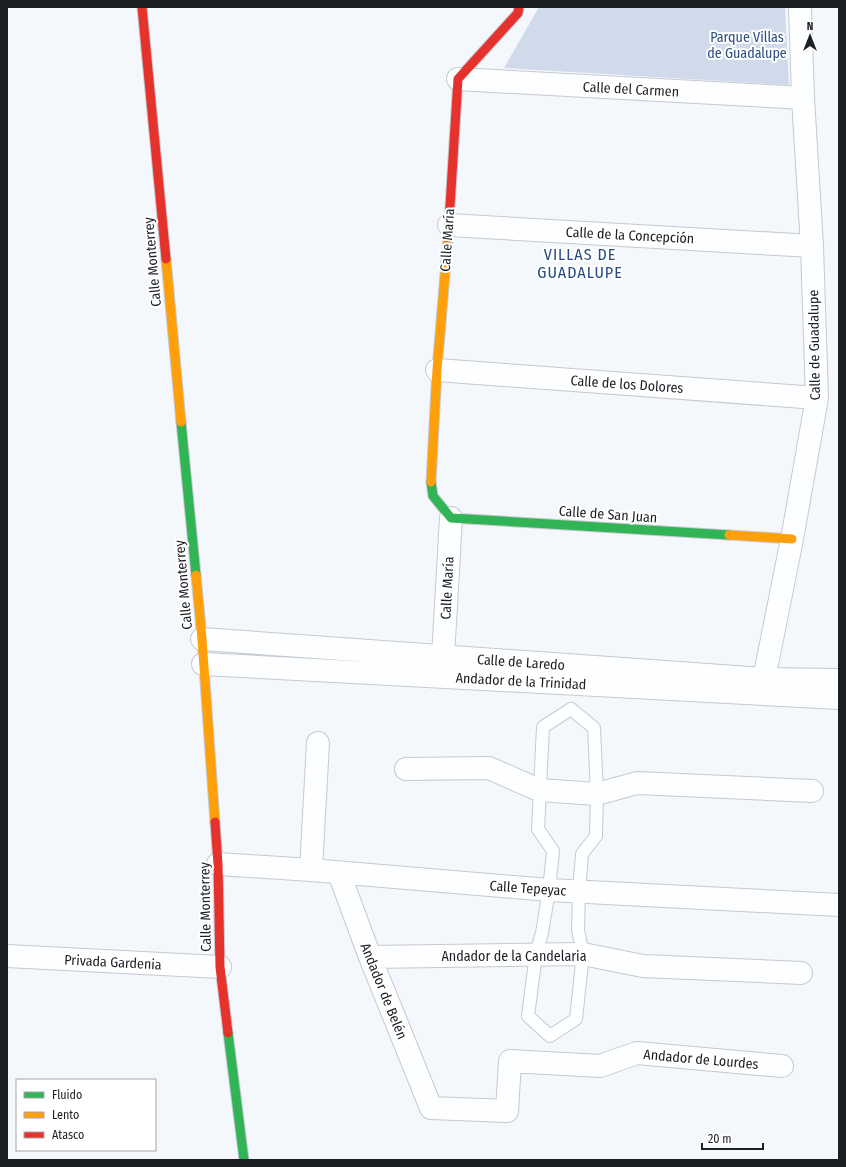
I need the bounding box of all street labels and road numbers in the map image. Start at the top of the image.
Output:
street label: Calle del Carmen [582,78,680,101]
street label: Calle María [437,208,458,272]
street label: Calle Monterrey [140,216,165,307]
street label: Calle de la Concepción [565,224,695,247]
street label: Calle de Guadalupe [805,289,824,401]
street label: Calle de los Dolores [570,372,684,397]
street label: Calle de San Juan [558,503,658,526]
street label: Calle Monterrey [171,539,196,630]
street label: Calle María [437,556,458,620]
street label: Calle de Laredo [476,651,566,674]
street label: Andador de la Trinidad [455,670,587,693]
street label: Calle Monterrey [196,861,215,952]
street label: Calle Tepeyac [489,877,567,900]
street label: Andador de Belén [356,941,411,1042]
street label: Andador de la Candelaria [441,948,587,965]
street label: Privada Gardenia [64,951,162,974]
street label: Andador de Lourdes [643,1046,759,1073]

